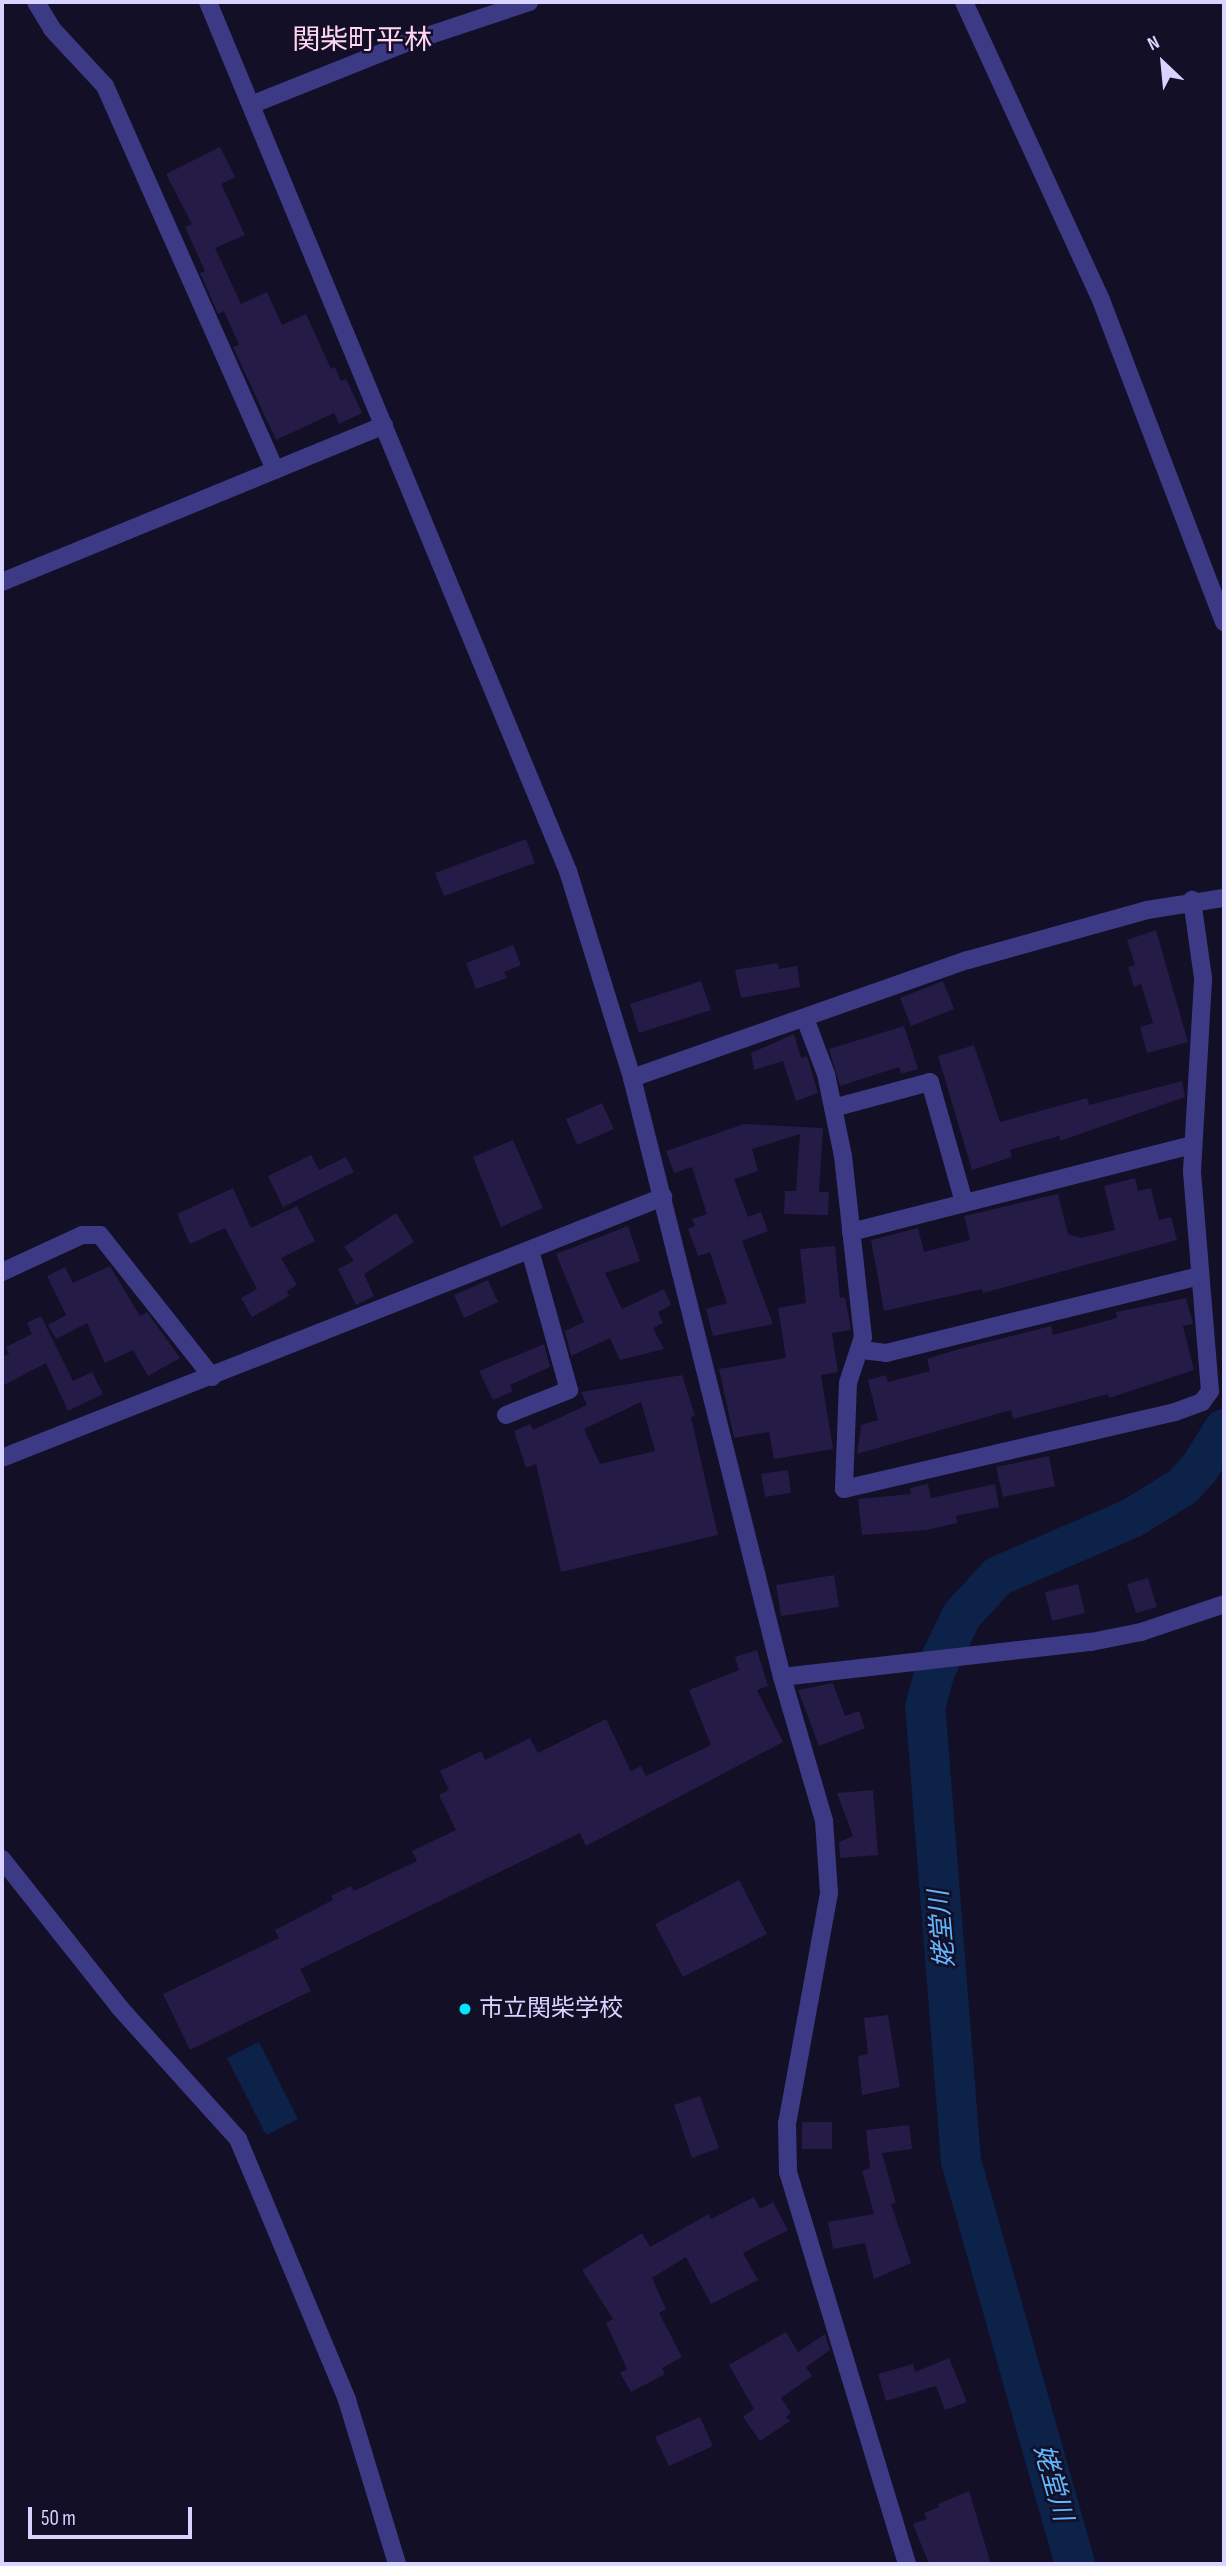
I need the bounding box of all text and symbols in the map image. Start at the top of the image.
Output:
district label: 関柴町平林 [292,24,432,58]
north arrow [1128,28,1198,98]
text: N [1144,31,1163,56]
water label: 姥堂川 [924,1889,962,1969]
place label: 市立関柴学校 [479,1995,623,2023]
marker: 市立関柴学校 [457,2001,473,2017]
water label: 姥堂川 [1026,2441,1078,2525]
scale bar [32,2492,196,2536]
text: 50 m [41,2506,76,2531]

